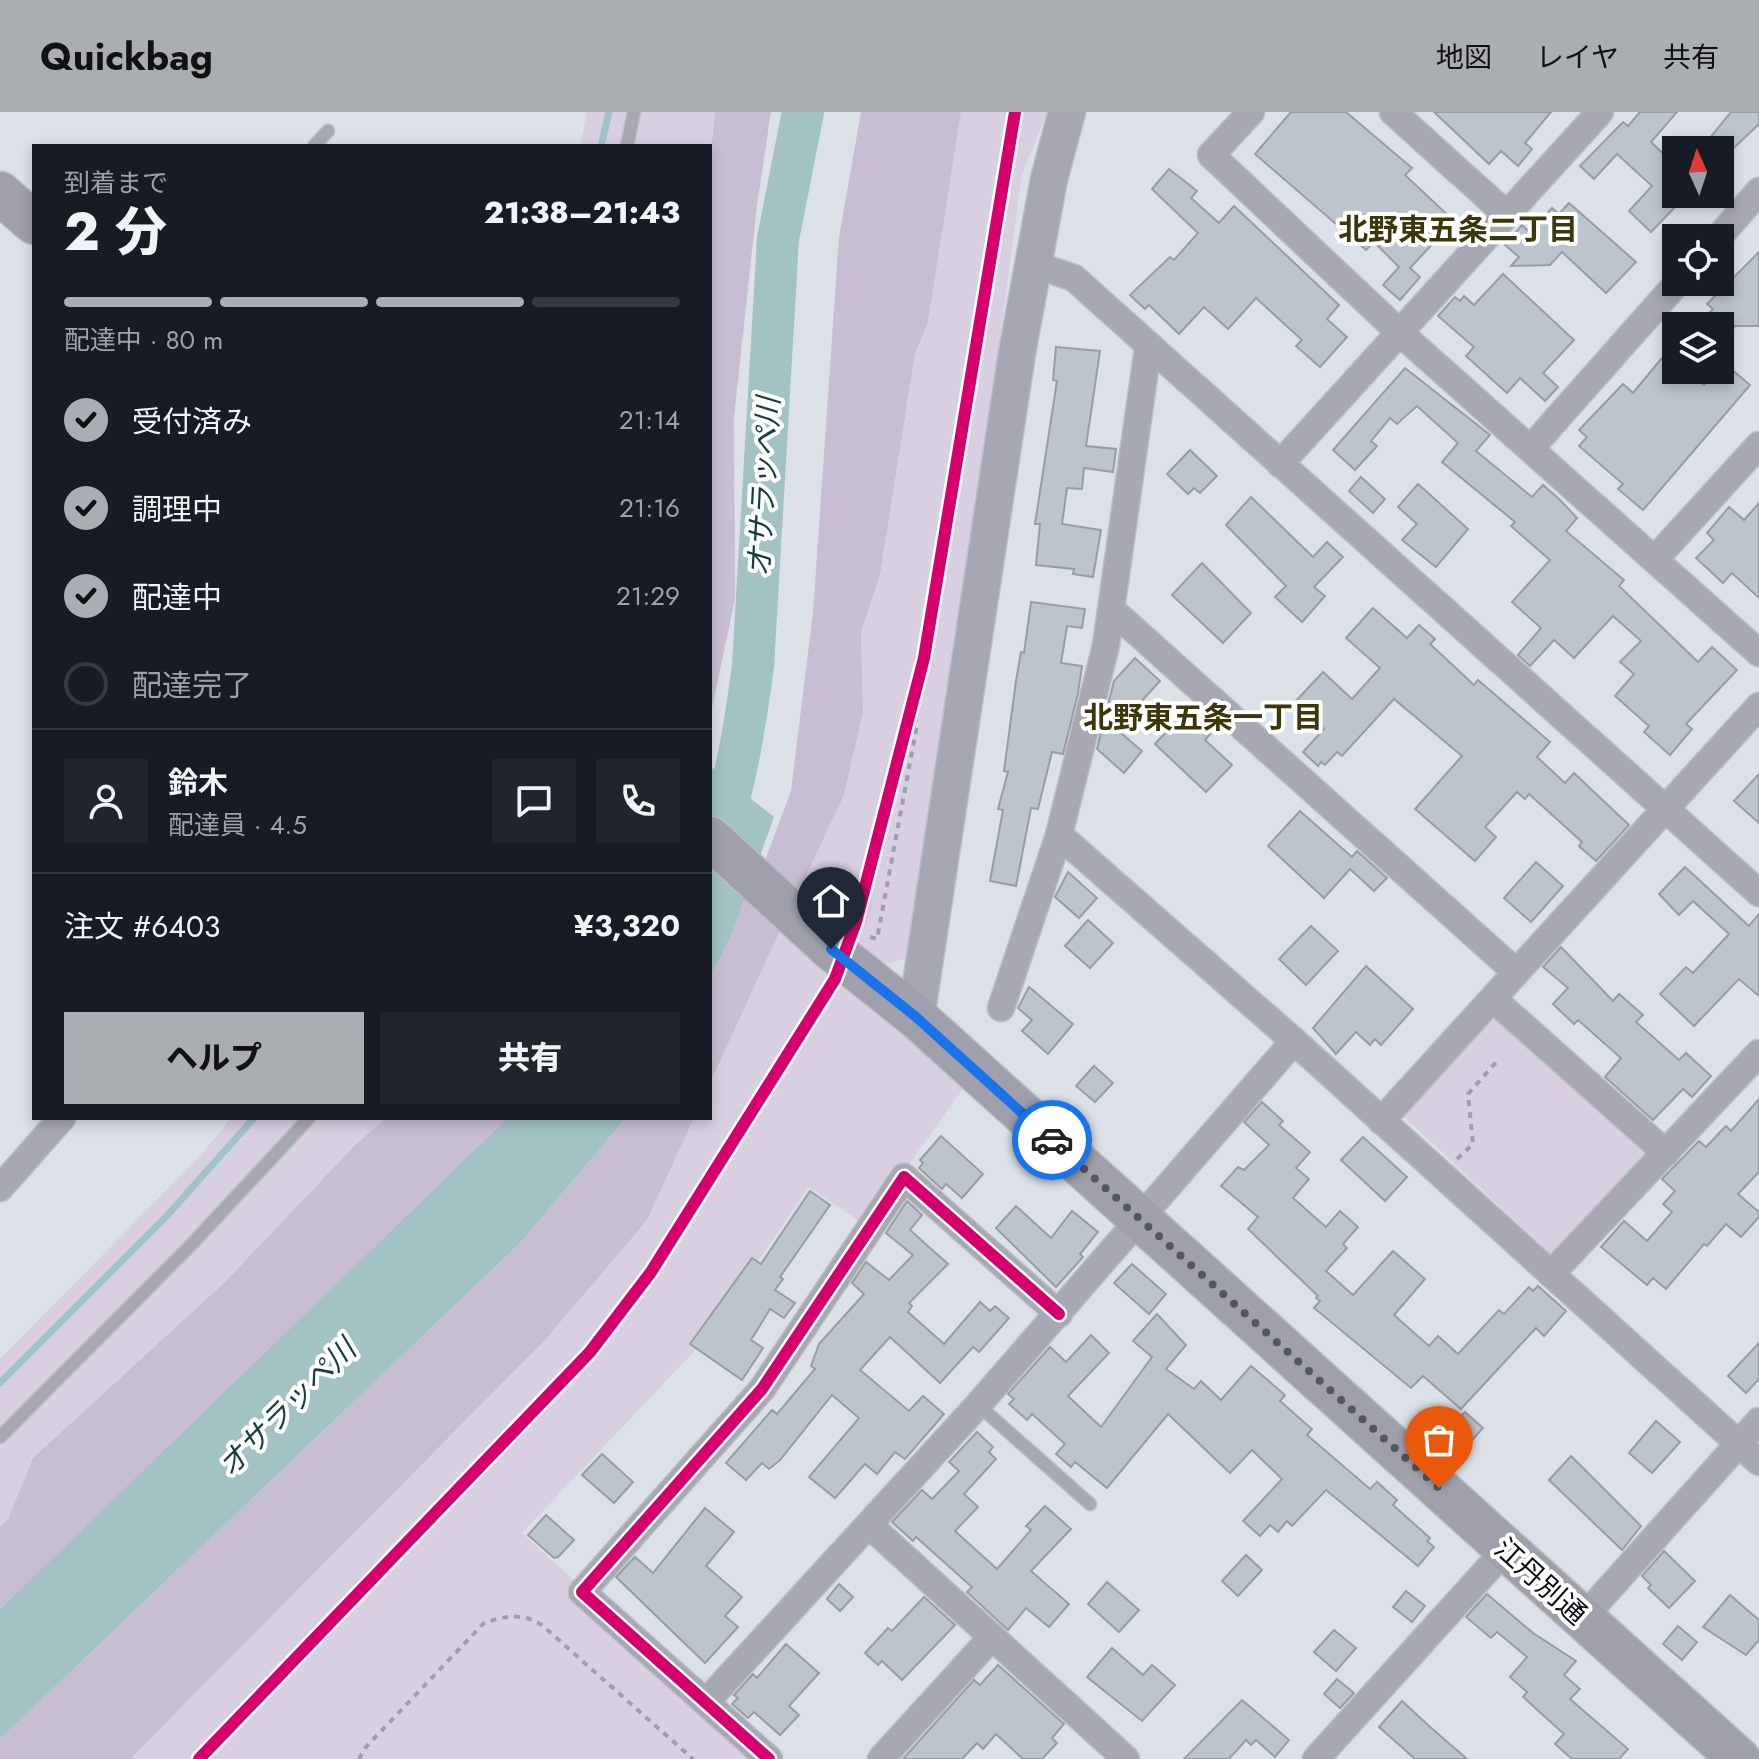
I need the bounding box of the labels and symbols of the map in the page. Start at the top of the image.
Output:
north arrow [1662,136,1734,208]
district label: 北野東五条二丁目 [1338,208,1578,251]
water label: オサラッペ川 [737,393,790,578]
district label: 北野東五条一丁目 [1083,696,1323,739]
pin [797,867,865,949]
courier [1012,1100,1092,1180]
water label: オサラッペ川 [208,1327,368,1486]
pin [1405,1406,1473,1488]
street label: 江丹別通 [1485,1529,1596,1634]

